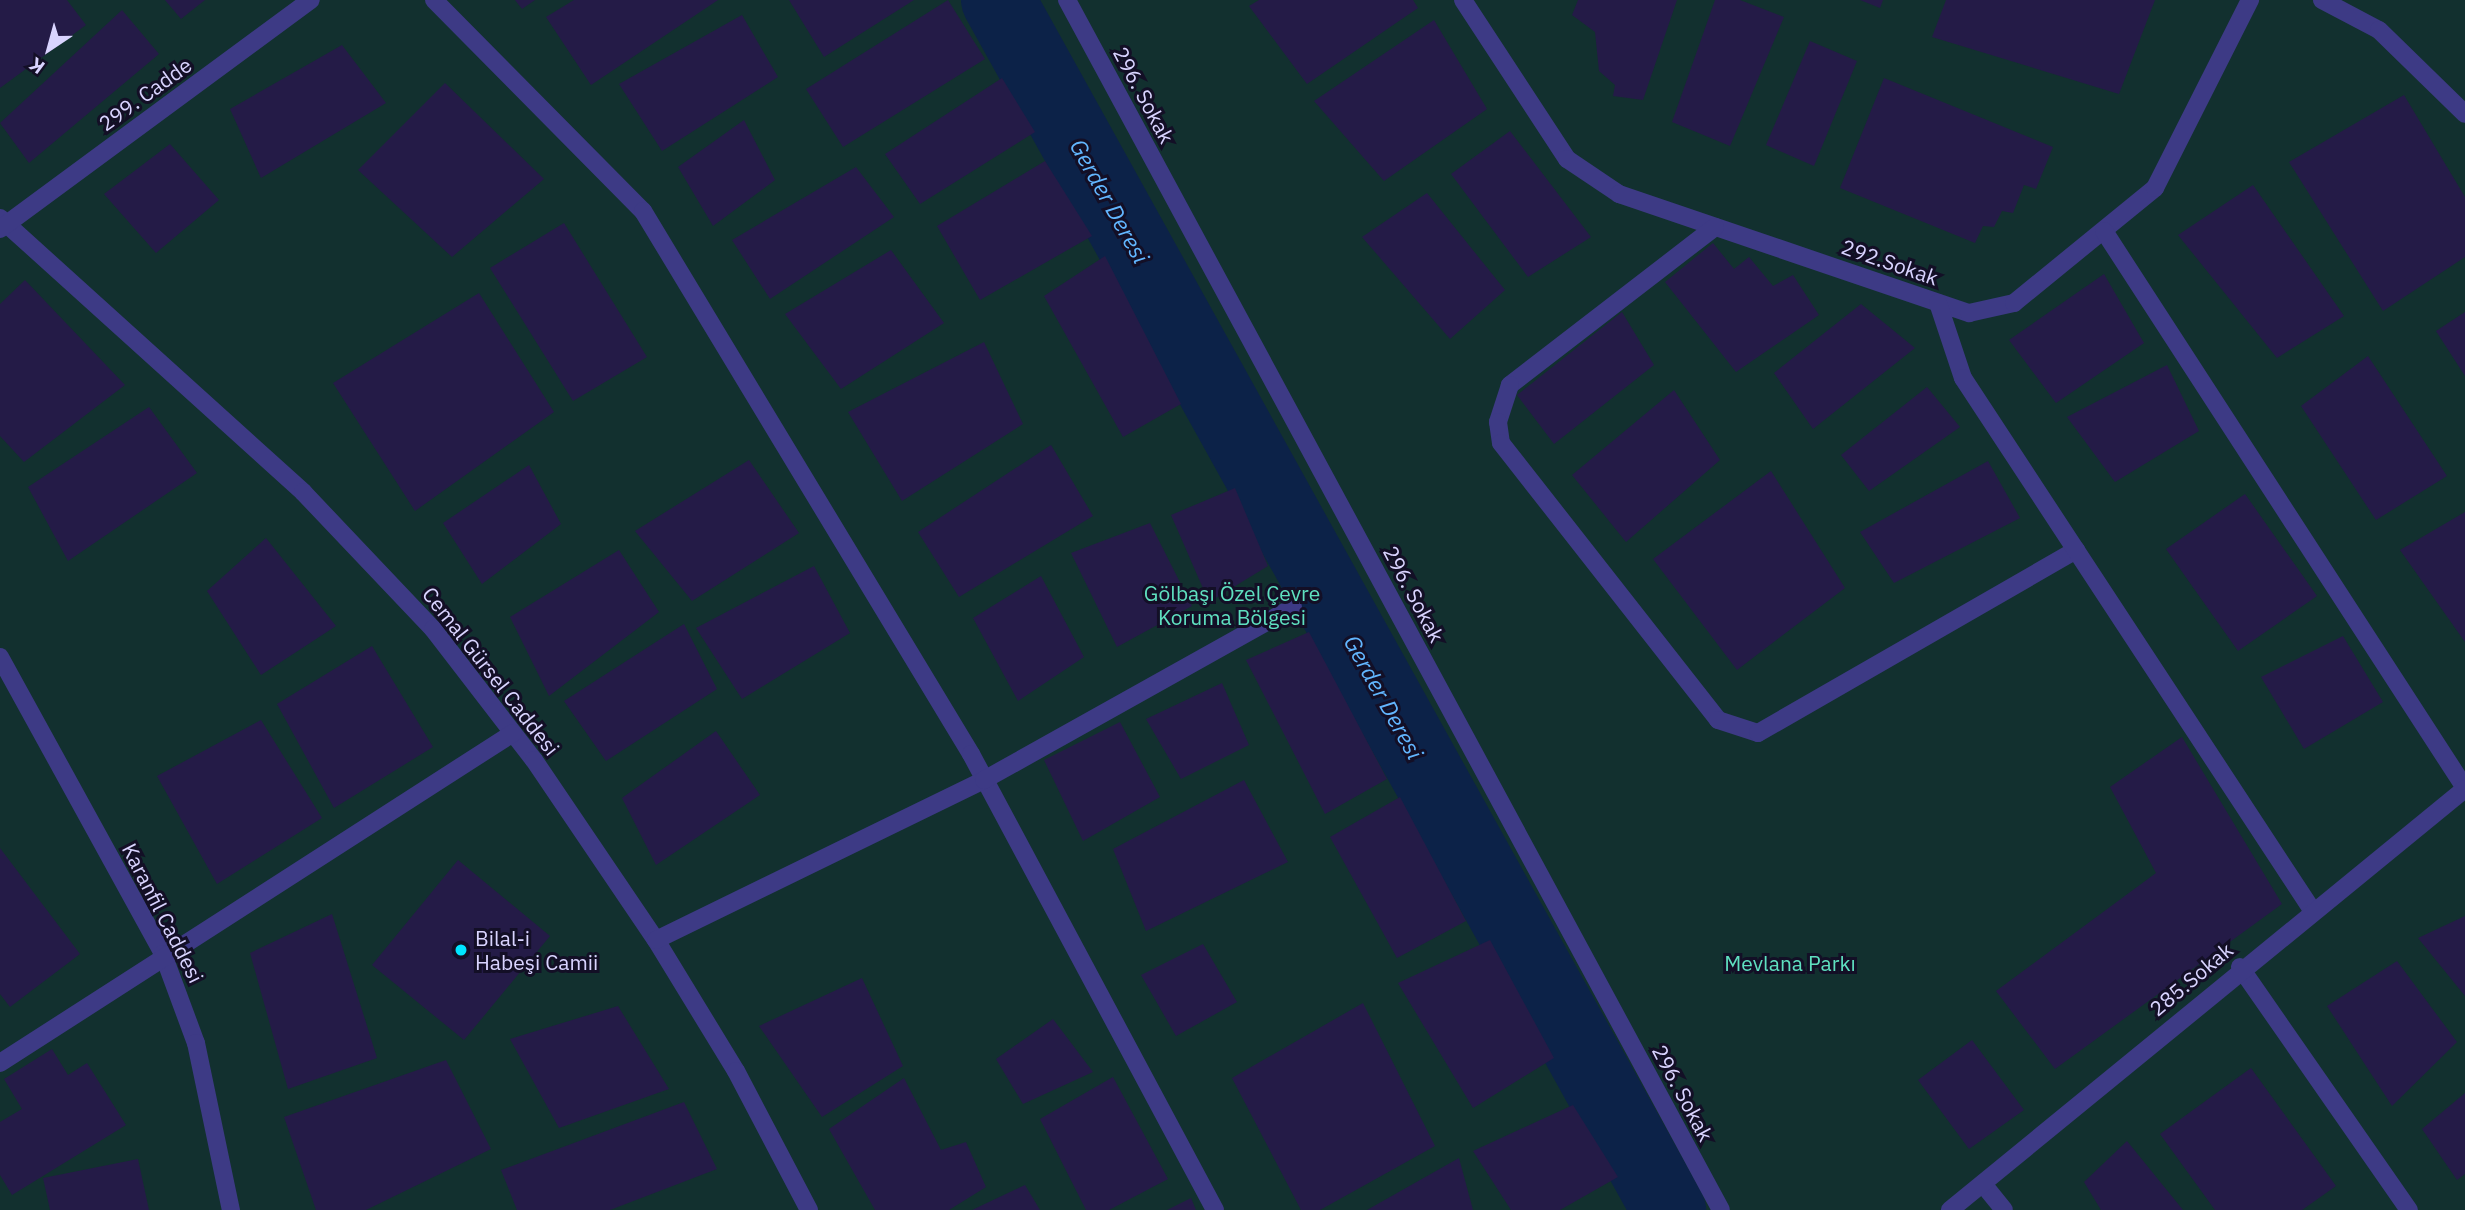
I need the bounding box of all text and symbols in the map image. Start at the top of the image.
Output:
north arrow [14,14,84,84]
street label: 296. Sokak [1108,42,1180,148]
text: K [24,52,49,80]
street label: 299. Cadde [94,52,196,136]
water label: Gerder Deresi [1065,134,1155,268]
street label: 292.Sokak [1838,234,1942,290]
street label: 296. Sokak [1378,541,1450,647]
park label: Gölbaşı Özel Çevre Koruma Bölgesi [1144,580,1320,630]
street label: Cemal Gürsel Caddesi [417,582,565,760]
water label: Gerder Deresi [1339,630,1429,764]
street label: Karanfil Caddesi [117,839,209,987]
place label: Bilal-i Habeşi Camii [475,925,598,975]
street label: 285.Sokak [2144,937,2238,1021]
marker: Bilal-i Habeşi Camii [453,942,469,958]
park label: Mevlana Parkı [1724,950,1856,976]
street label: 296. Sokak [1647,1040,1719,1146]

